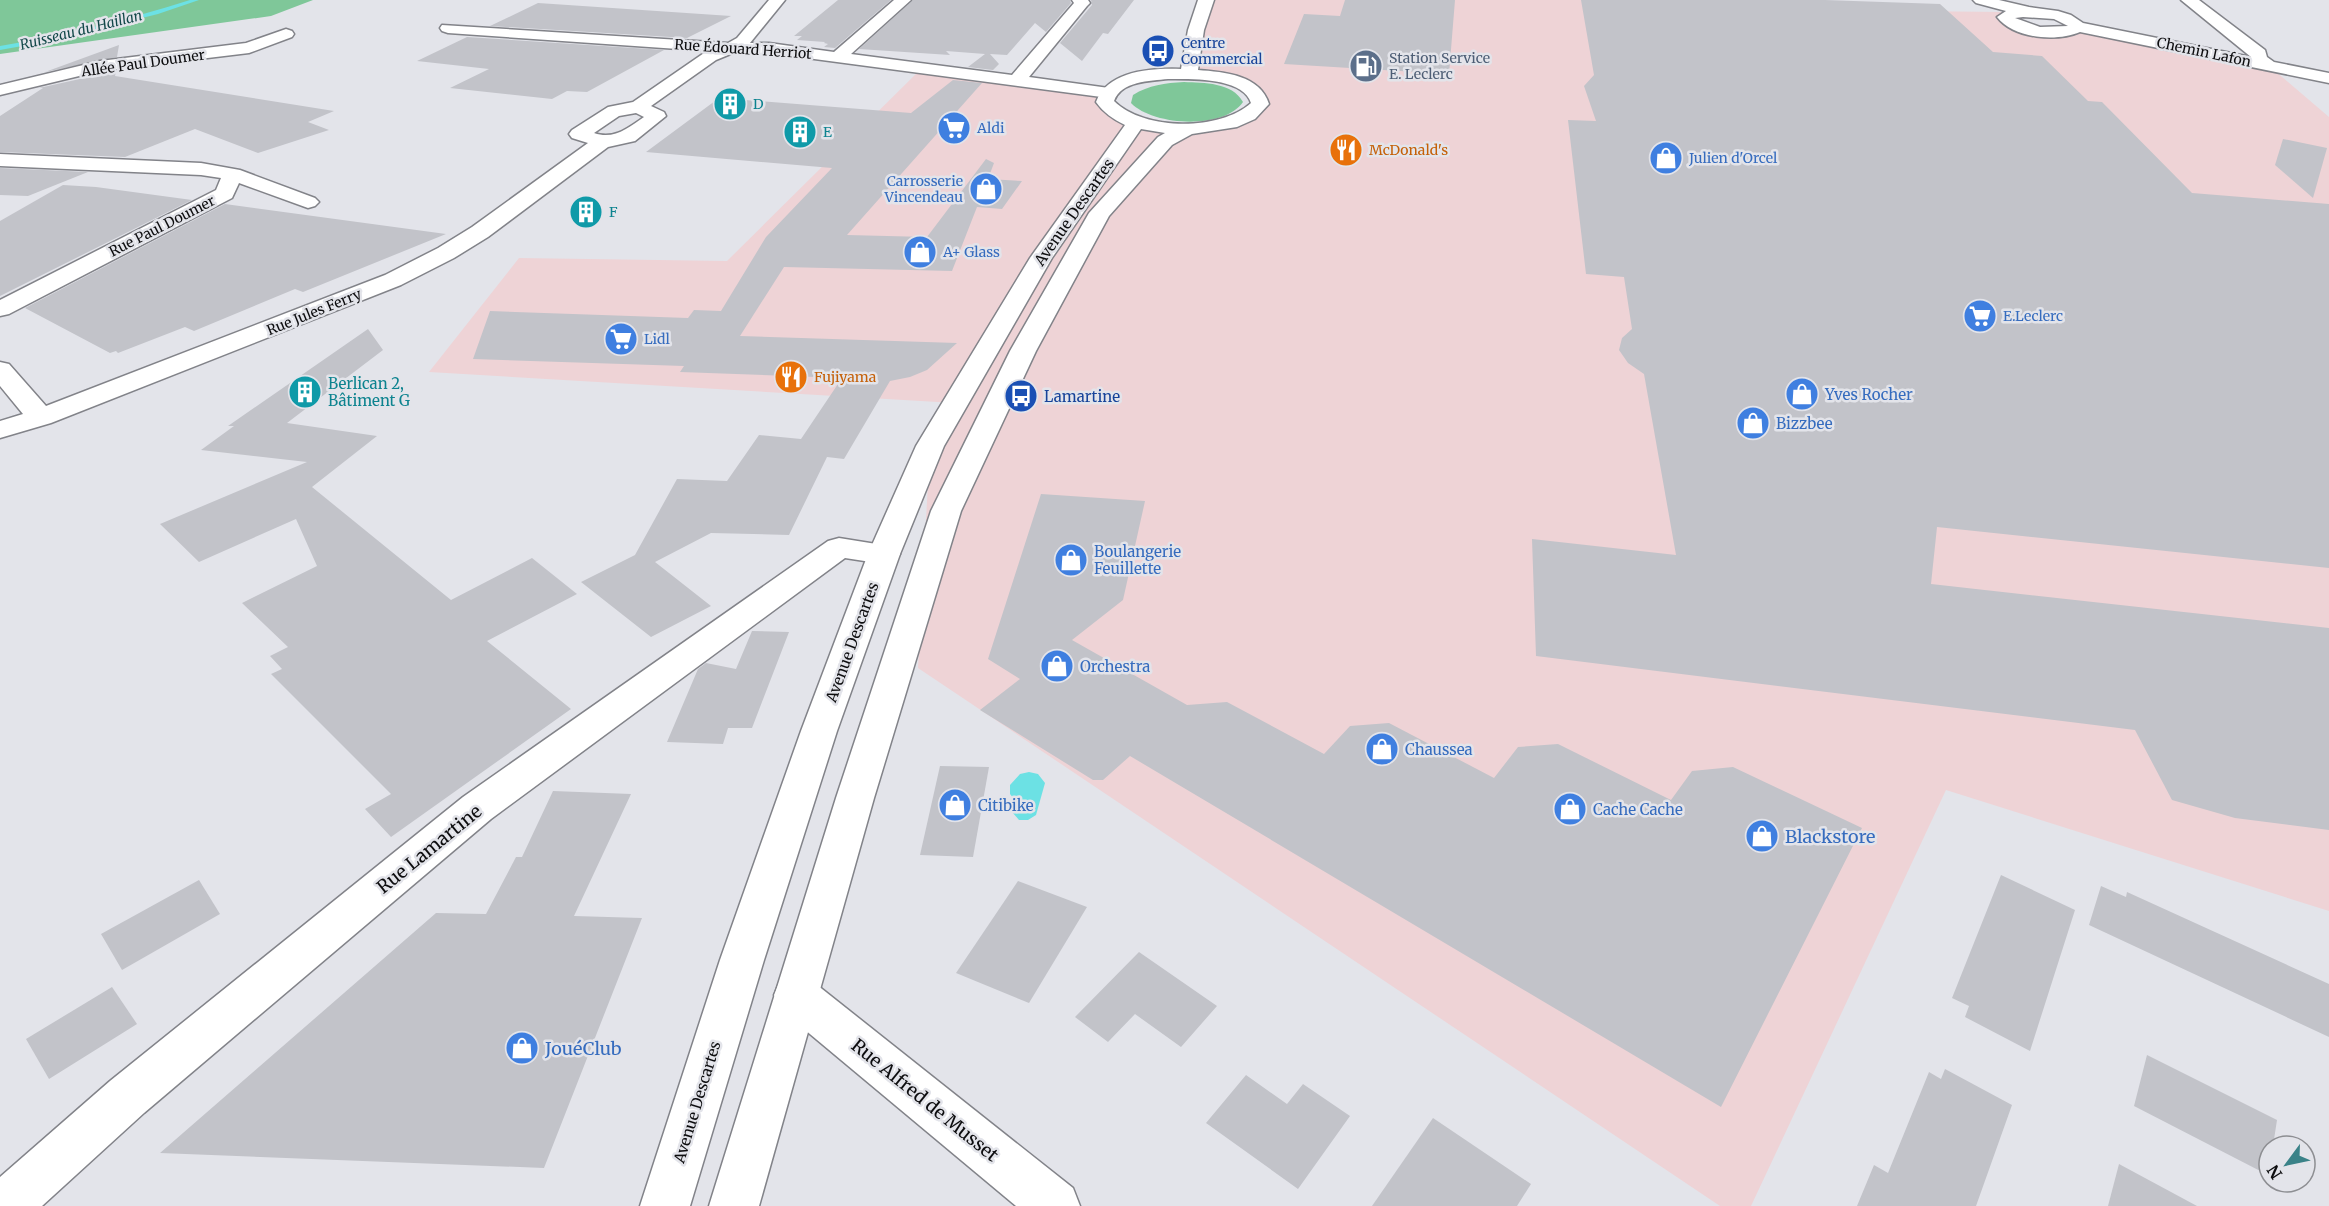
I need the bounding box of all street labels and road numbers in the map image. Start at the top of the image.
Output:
street label: Chemin Lafon [2155,33,2253,71]
street label: Rue Édouard Herriot [674,35,813,63]
street label: Allée Paul Doumer [79,45,206,81]
street label: Avenue Descartes [1029,155,1118,270]
street label: Rue Paul Doumer [106,192,218,260]
street label: Rue Jules Ferry [264,284,365,339]
street label: Avenue Descartes [821,579,883,706]
street label: Rue Lamartine [372,800,486,898]
street label: Rue Alfred de Musset [847,1034,1003,1166]
street label: Avenue Descartes [669,1039,725,1166]

